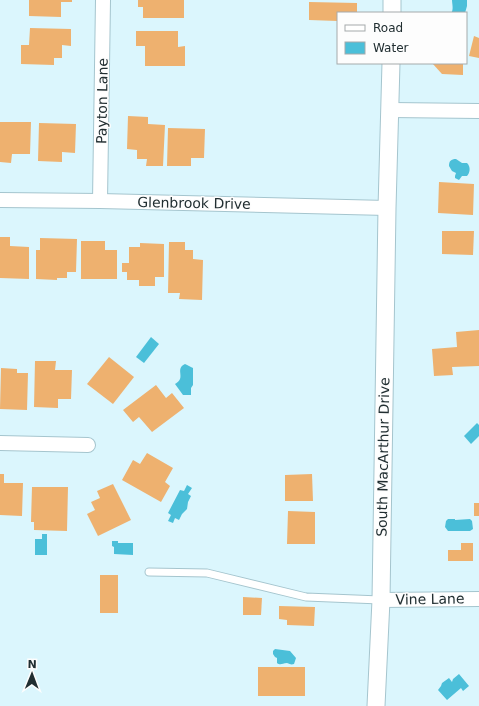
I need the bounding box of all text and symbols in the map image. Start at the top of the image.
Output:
legend [337,12,467,64]
text: Road [373,21,403,35]
text: Water [373,41,409,55]
street label: Payton Lane [93,58,111,144]
street label: Glenbrook Drive [137,194,251,212]
street label: South MacArthur Drive [374,377,392,537]
street label: Vine Lane [395,590,465,608]
north arrow [12,654,52,694]
text: N [27,658,37,671]

